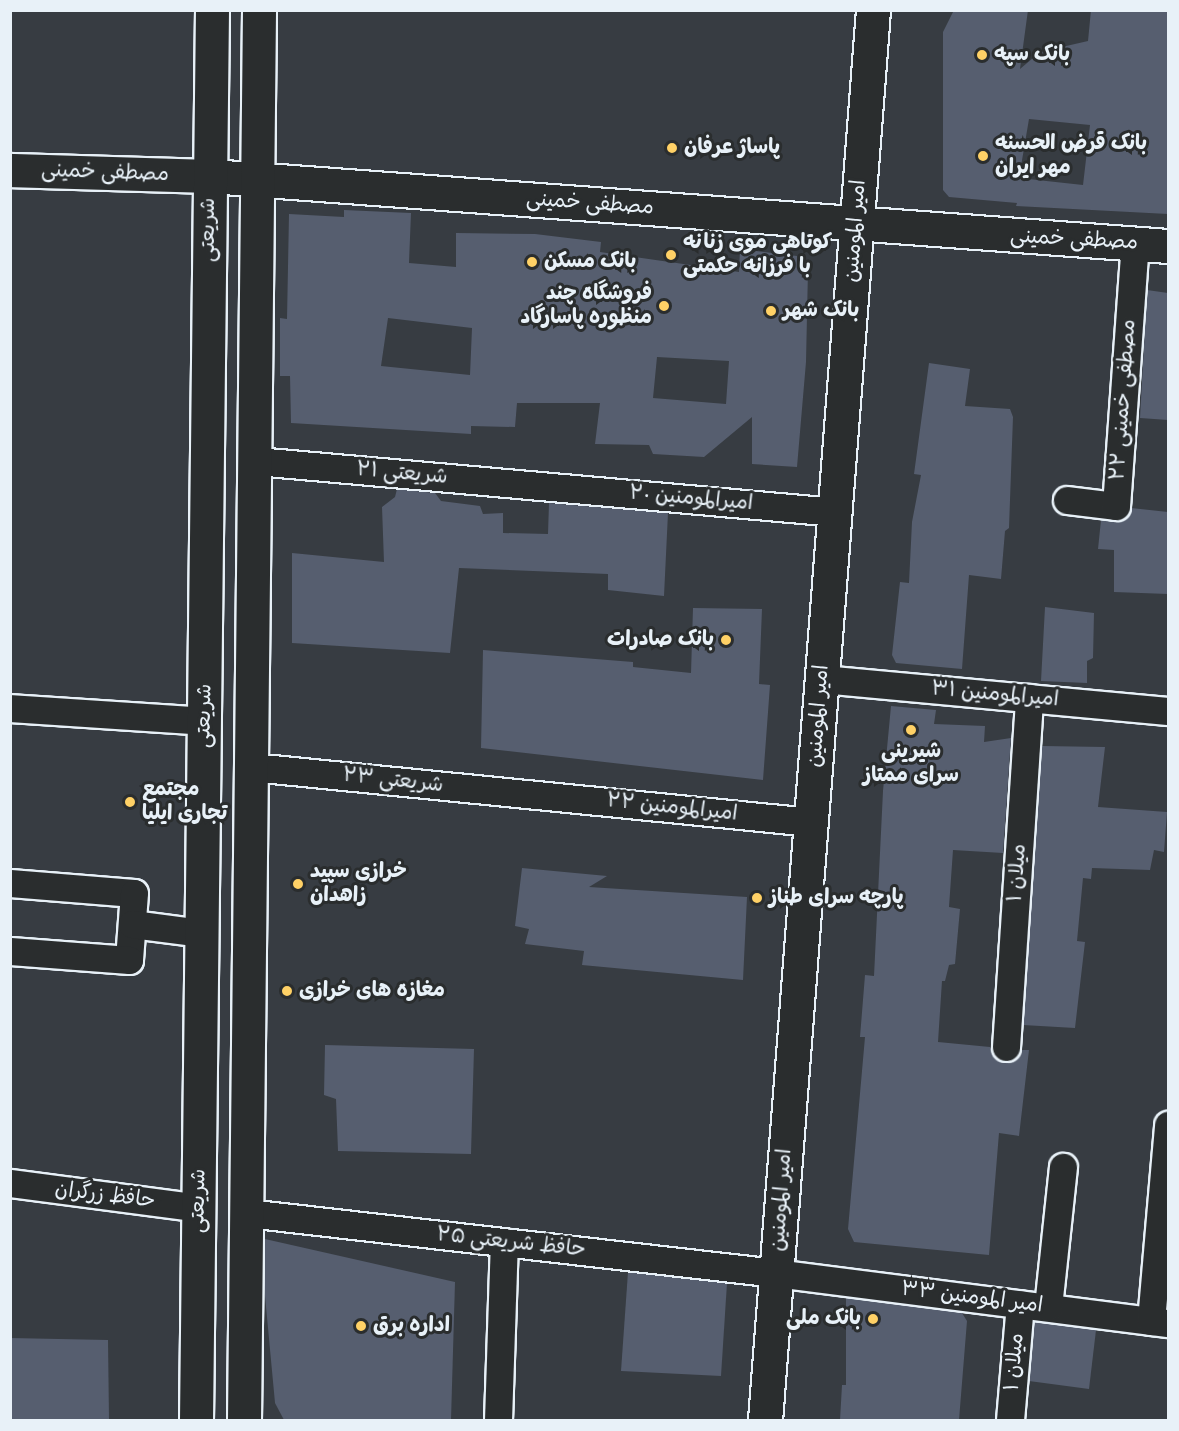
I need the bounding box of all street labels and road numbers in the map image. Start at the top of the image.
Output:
street label: مصطفی خمینی [41,158,169,188]
street label: امیر المومنین [840,179,872,283]
street label: مصطفی خمینی [525,187,655,221]
street label: شریعتی [196,198,222,262]
street label: مصطفی خمینی [1009,224,1139,256]
street label: مصطفی خمینی ۲۲ [1106,318,1142,482]
street label: شریعتی ۲۱ [355,457,449,491]
street label: امیرالمومنین ۲۰ [628,481,754,517]
street label: امیر المومنین [803,664,835,768]
street label: امیرالمومنین ۳۱ [930,677,1060,713]
street label: شریعتی [192,684,218,748]
street label: شریعتی ۲۳ [341,763,445,799]
street label: امیرالمومنین ۲۲ [605,789,739,827]
street label: میلان ۱ [1003,843,1033,903]
street label: امیر المومنین [766,1148,798,1252]
street label: شریعتی [186,1169,212,1233]
street label: حافظ زرگران [53,1177,157,1215]
street label: حافظ شریعتی ۲۵ [435,1223,587,1263]
street label: امیر المومنین ۳۳ [900,1277,1044,1319]
street label: میلان ۱ [1000,1332,1030,1392]

